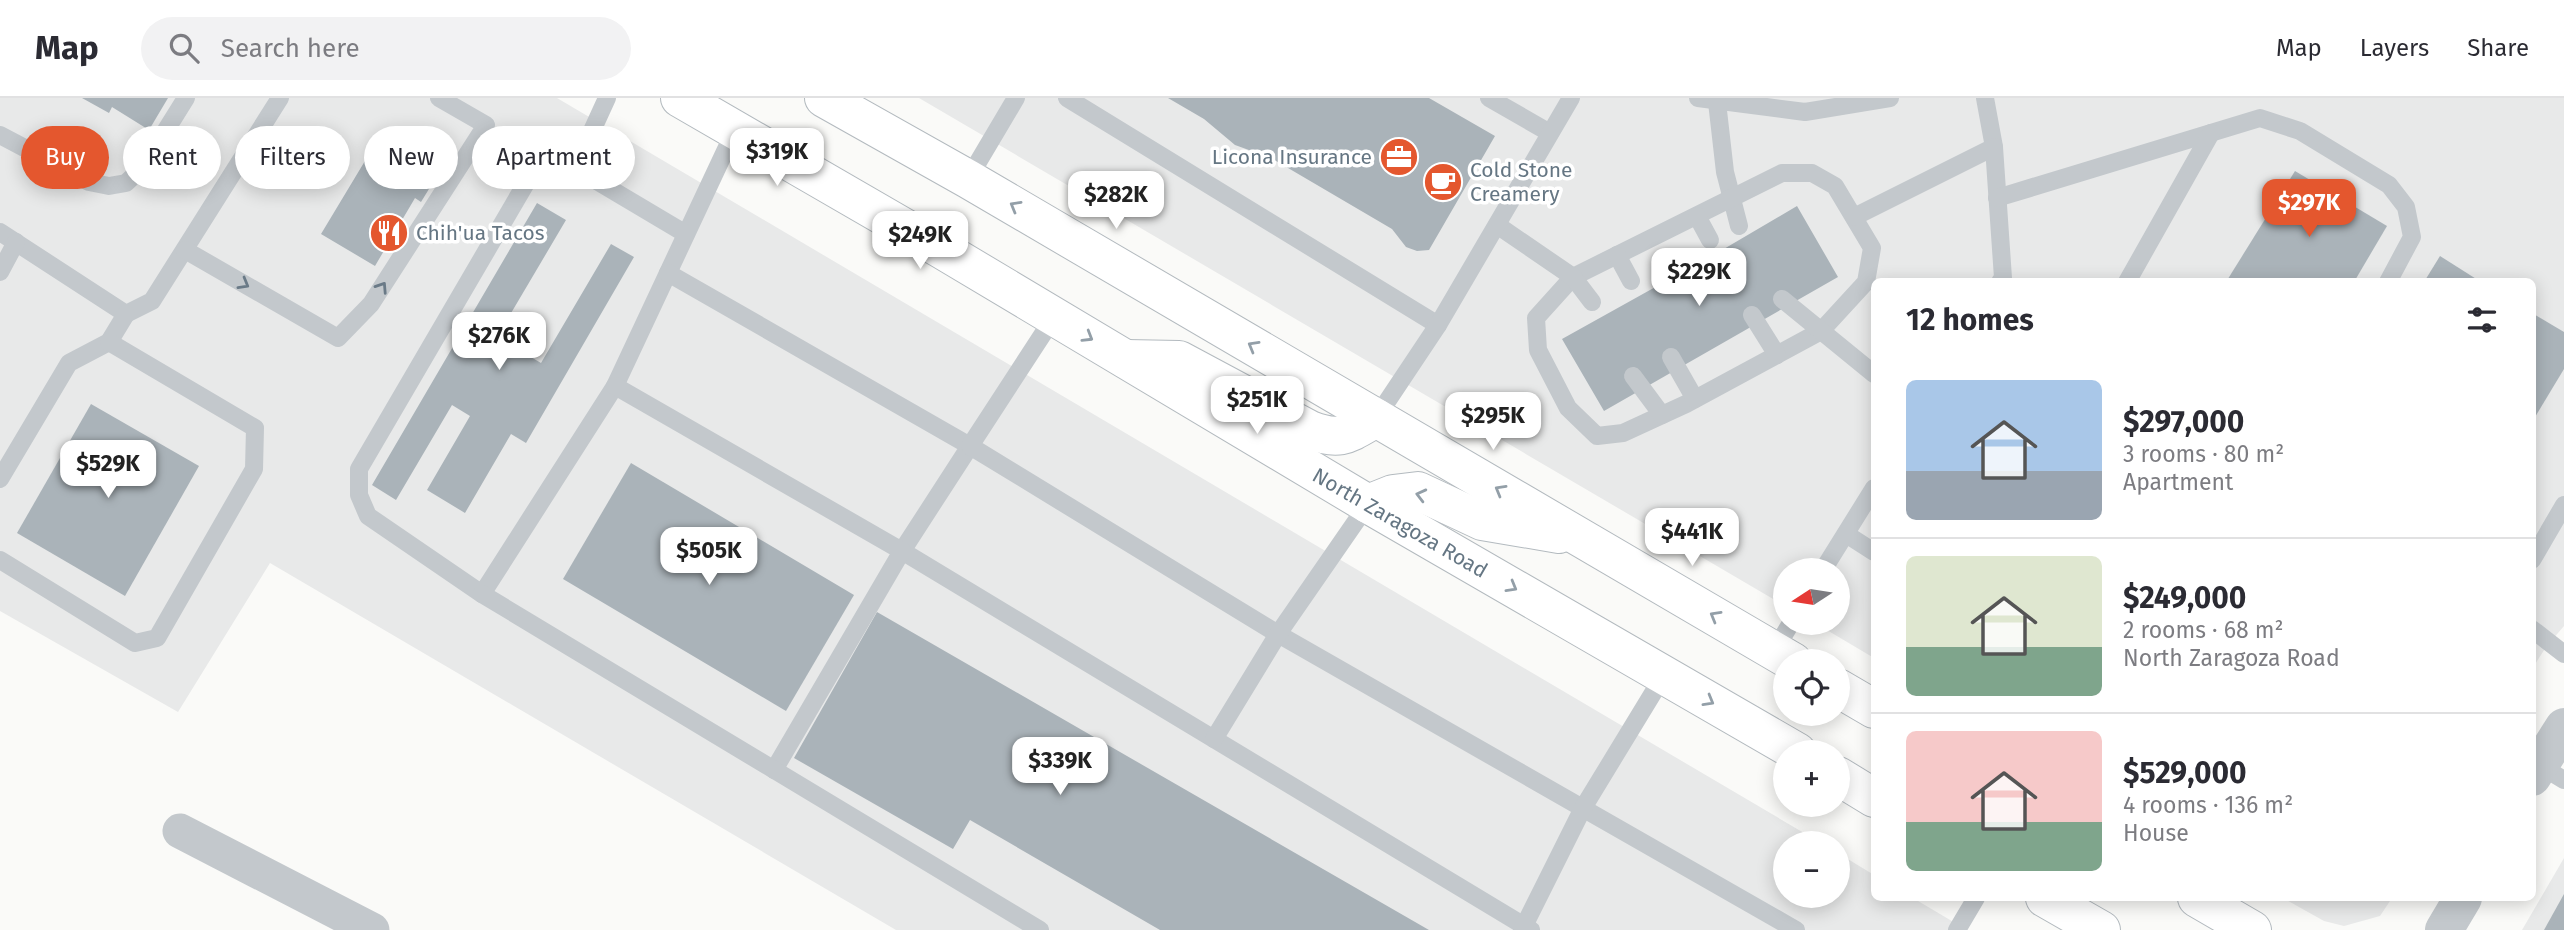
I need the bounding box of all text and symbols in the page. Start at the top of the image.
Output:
search box [141,17,631,80]
text: Map [35,28,99,68]
icon: search [165,29,203,67]
text: Search here [221,33,360,64]
text: Map [2276,34,2322,62]
text: Layers [2360,34,2429,62]
text: Share [2467,34,2529,62]
chip: Buy [21,126,109,189]
chip: Rent [123,126,221,189]
chip: Filters [235,126,350,189]
chip: New [364,126,458,189]
chip: Apartment [472,126,635,189]
pin: $319K [728,129,826,188]
office icon: Licona Insurance [1378,136,1420,178]
text: $319K [746,137,808,165]
place label: Licona Insurance [1212,144,1372,170]
place label: Cold Stone Creamery [1470,157,1573,207]
cafe icon: Cold Stone Creamery [1422,161,1464,203]
pin: $282K [1067,172,1165,231]
text: $282K [1084,180,1148,208]
pin: $297K [2260,180,2358,239]
text: $297K [2278,188,2340,216]
one-way arrow [1009,202,1022,215]
restaurant icon: Chih'ua Tacos [368,212,410,254]
pin: $249K [871,212,969,271]
place label: Chih'ua Tacos [416,220,545,246]
text: $249K [888,220,952,248]
pin: $229K [1650,248,1748,308]
text: $229K [1667,257,1731,285]
one-way arrow [237,276,250,289]
one-way arrow [373,281,386,294]
icon: filters [2463,301,2501,339]
text: 12 homes [1906,302,2034,338]
pin: $276K [450,313,548,372]
text: $276K [468,321,530,349]
one-way arrow [1080,329,1093,342]
one-way arrow [1248,341,1261,354]
pin: $251K [1208,376,1306,436]
text: $251K [1227,385,1287,413]
pin: $295K [1444,392,1542,452]
text: $295K [1461,401,1525,429]
text: $297,000 [2123,404,2244,440]
icon: home [1962,408,2046,492]
pin: $529K [59,440,157,500]
text: 3 rooms · 80 m² [2123,440,2284,468]
text: $529K [76,449,140,477]
street label: North Zaragoza Road [1308,462,1492,584]
text: Apartment [2123,468,2233,496]
one-way arrow [1495,485,1507,498]
one-way arrow [1415,489,1427,503]
pin: $441K [1643,508,1741,568]
text: $441K [1661,517,1723,545]
pin: $505K [660,528,758,587]
text: $505K [676,536,742,564]
north arrow [1773,558,1850,635]
map controls [1773,558,1850,908]
one-way arrow [1504,579,1517,592]
text: $249,000 [2123,580,2246,616]
icon: home [1962,584,2046,668]
one-way arrow [1709,611,1722,624]
text: 2 rooms · 68 m² [2123,616,2284,644]
text: North Zaragoza Road [2123,644,2340,672]
button: locate [1773,649,1850,726]
one-way arrow [1701,693,1714,706]
pin: $339K [1011,738,1109,797]
button: + [1773,740,1850,817]
text: $339K [1028,746,1092,774]
text: $529,000 [2123,755,2247,791]
icon: home [1962,759,2046,843]
text: 4 rooms · 136 m² [2123,791,2293,819]
text: House [2123,819,2189,847]
button: − [1773,831,1850,908]

